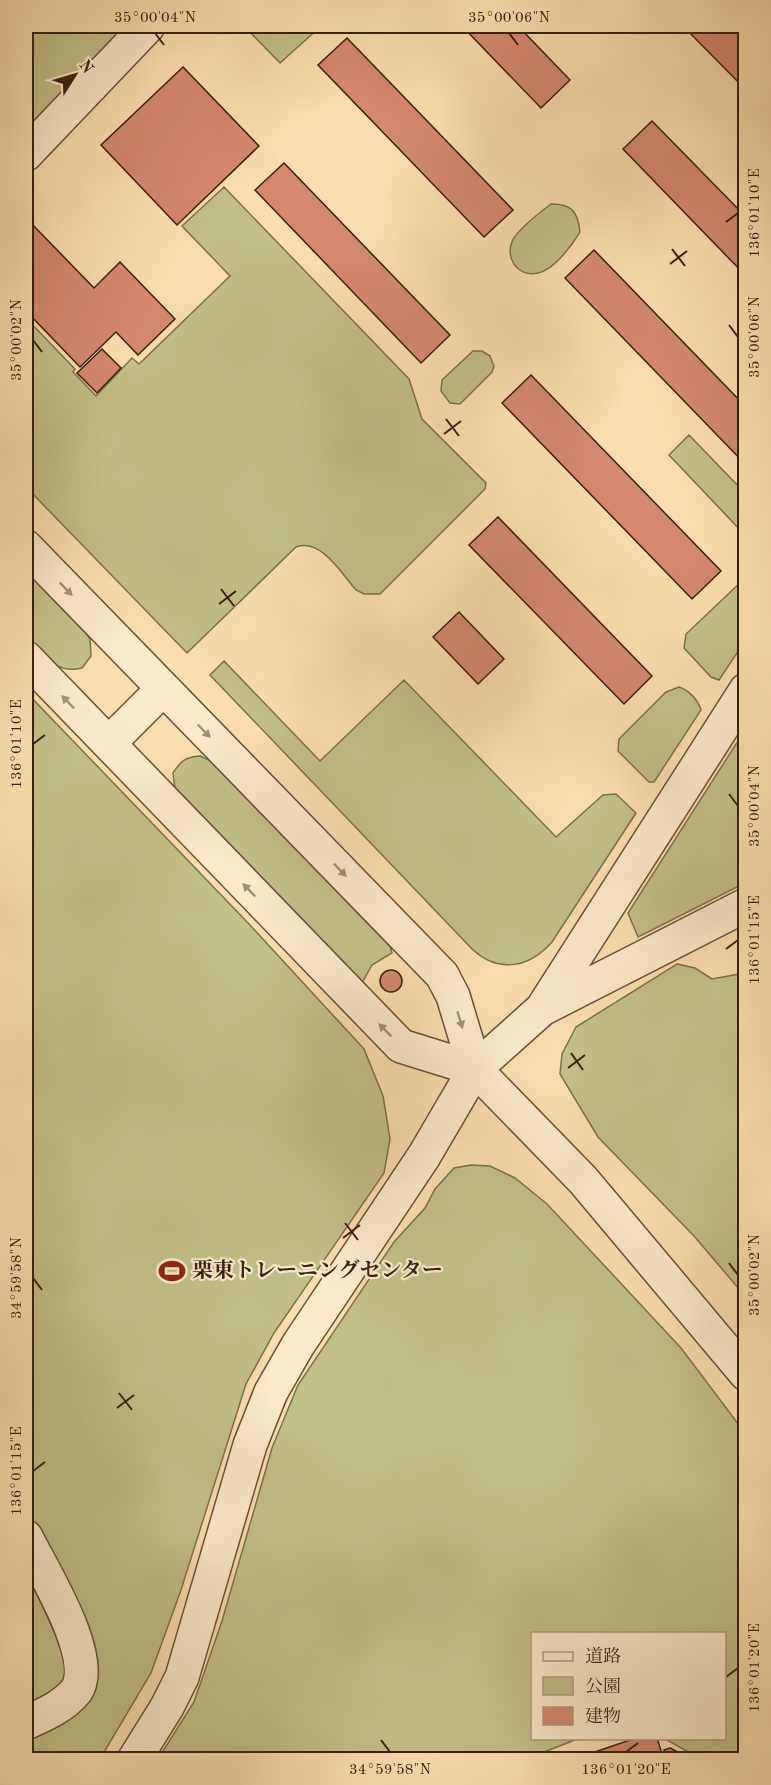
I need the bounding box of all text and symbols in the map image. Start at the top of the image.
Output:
text: 35°00'04"N [114,11,196,26]
text: 35°00'06"N [468,11,550,26]
north arrow [45,45,105,105]
text: N [75,57,96,77]
text: 136°01'10"E [748,168,763,258]
text: 35°00'06"N [748,296,763,378]
text: 35°00'02"N [10,299,25,381]
one-way arrow [59,582,73,597]
one-way arrow [61,695,75,709]
text: 136°01'10"E [10,699,25,789]
one-way arrow [197,723,211,738]
text: 35°00'04"N [748,765,763,847]
one-way arrow [333,863,347,878]
one-way arrow [243,884,257,898]
text: 136°01'15"E [748,895,763,985]
one-way arrow [456,1011,465,1029]
one-way arrow [378,1024,392,1038]
text: 35°00'02"N [748,1234,763,1316]
text: 34°59'58"N [10,1237,25,1319]
sports icon: 栗東トレーニングセンター [157,1256,187,1286]
place label: 栗東トレーニングセンター [192,1258,443,1282]
text: 136°01'15"E [10,1426,25,1516]
text: 136°01'20"E [748,1623,763,1713]
legend [531,1632,726,1740]
text: 道路 [585,1646,621,1666]
text: 公園 [585,1677,621,1696]
text: 建物 [585,1706,621,1726]
text: 34°59'58"N [349,1763,431,1778]
text: 136°01'20"E [581,1763,671,1778]

